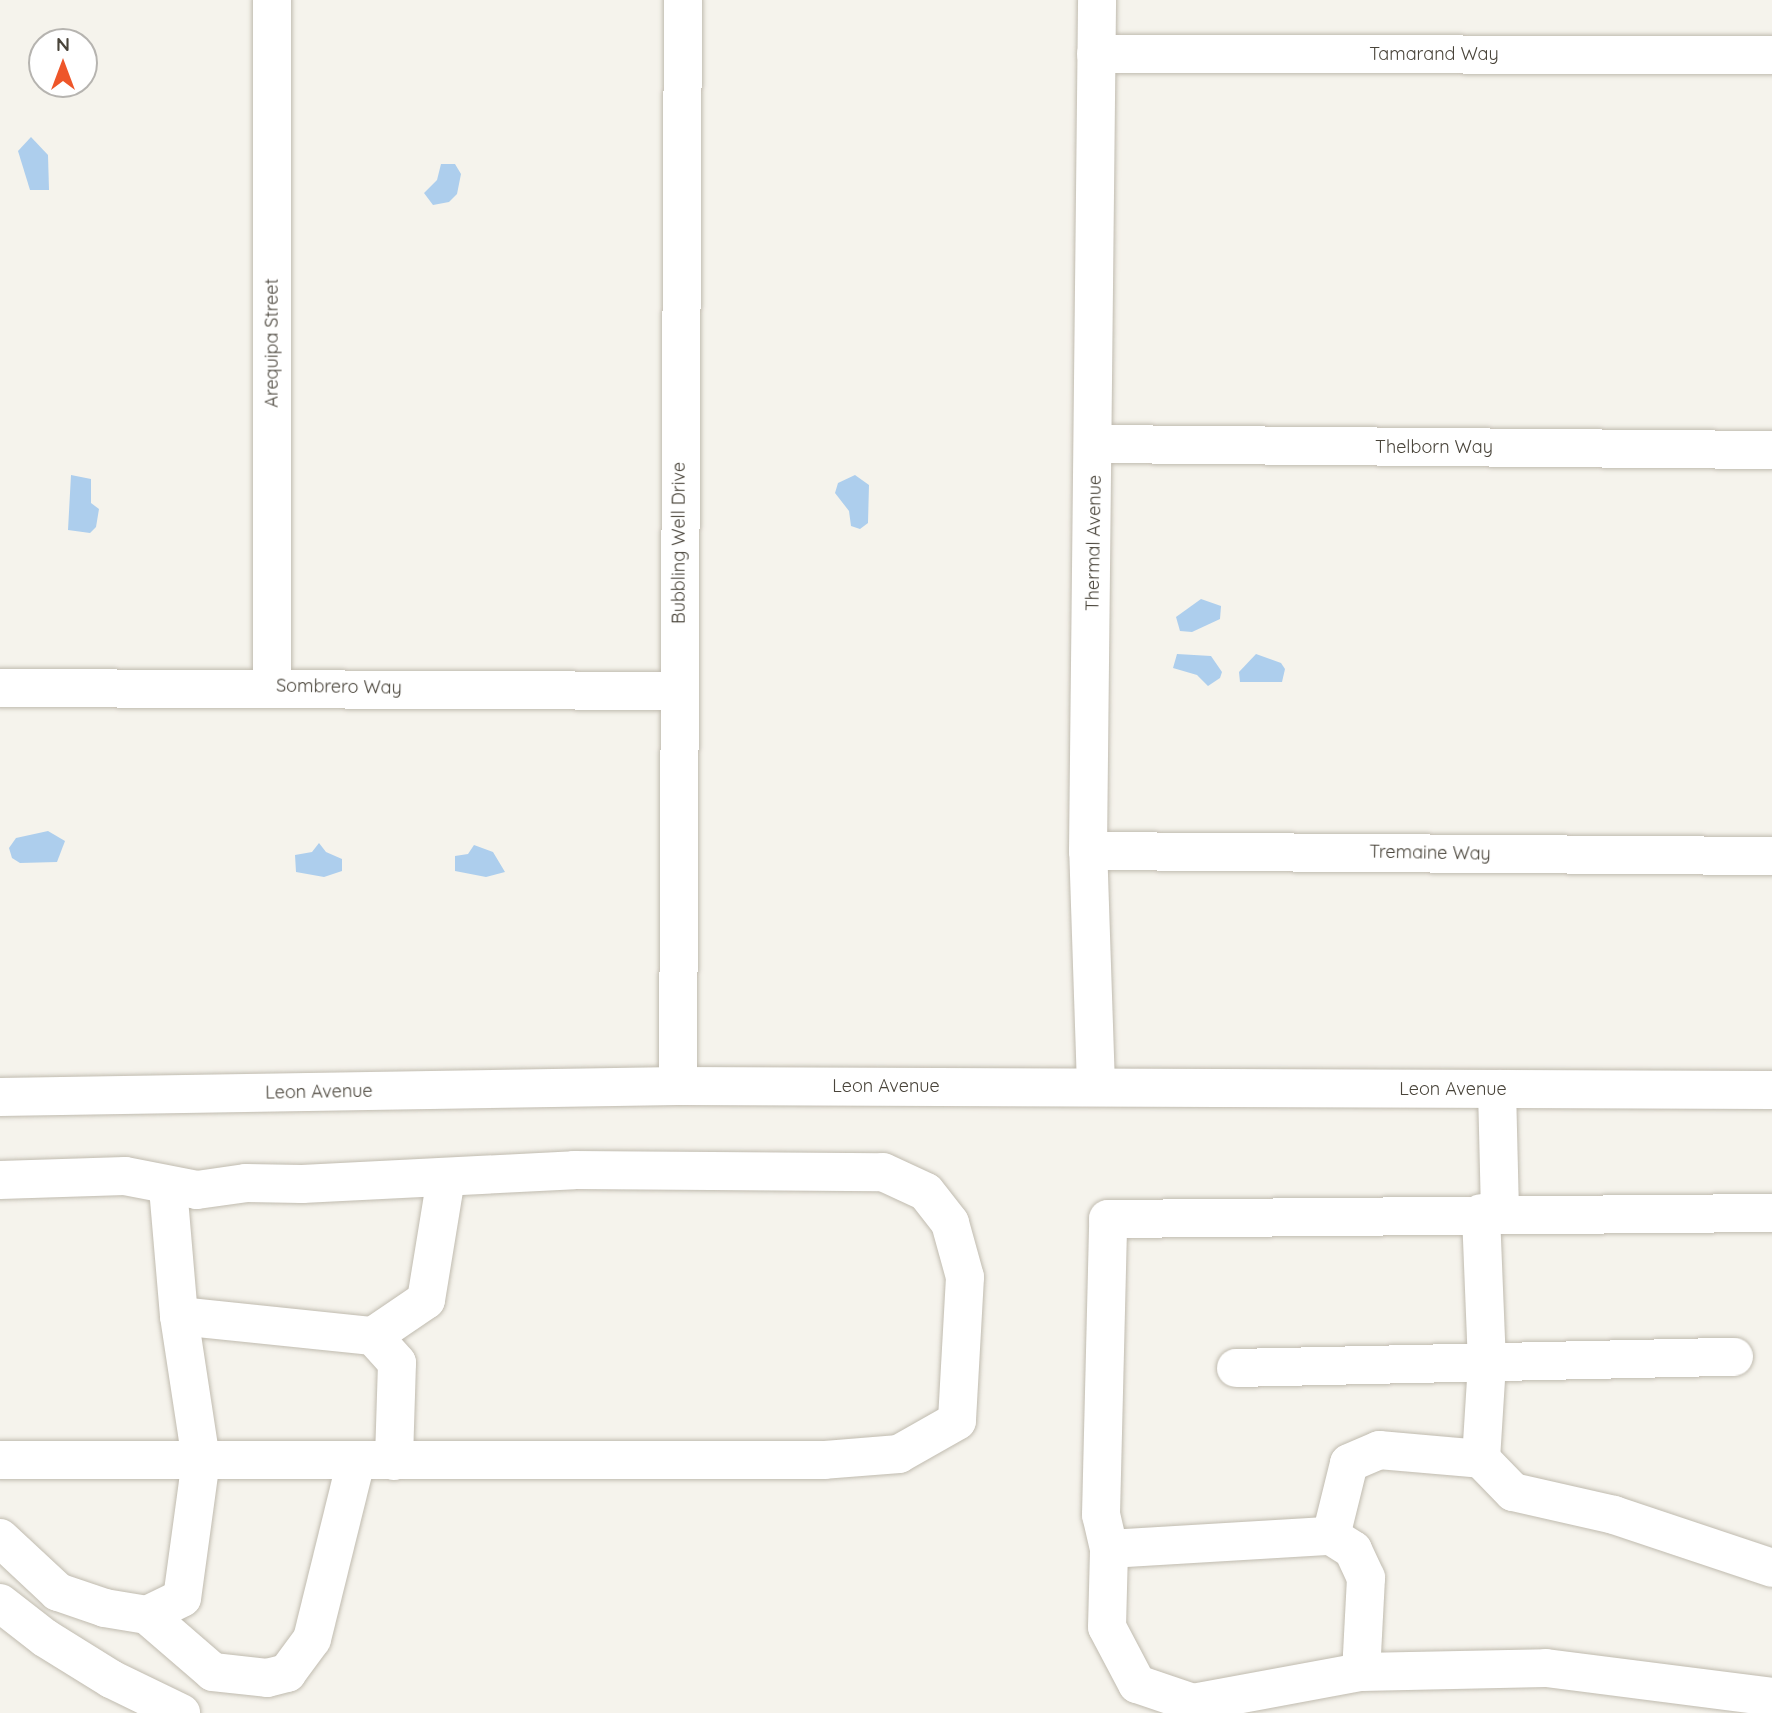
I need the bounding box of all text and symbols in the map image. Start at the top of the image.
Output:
north arrow [28,28,98,98]
text: N [56,32,70,56]
street label: Tamarand Way [1369,43,1499,65]
street label: Arequipa Street [261,278,283,408]
street label: Thelborn Way [1375,436,1493,458]
street label: Bubbling Well Drive [668,462,690,624]
street label: Thermal Avenue [1082,475,1106,611]
street label: Sombrero Way [276,675,402,699]
street label: Tremaine Way [1369,841,1491,865]
street label: Leon Avenue [832,1075,940,1097]
street label: Leon Avenue [1399,1078,1507,1100]
street label: Leon Avenue [265,1080,373,1104]

